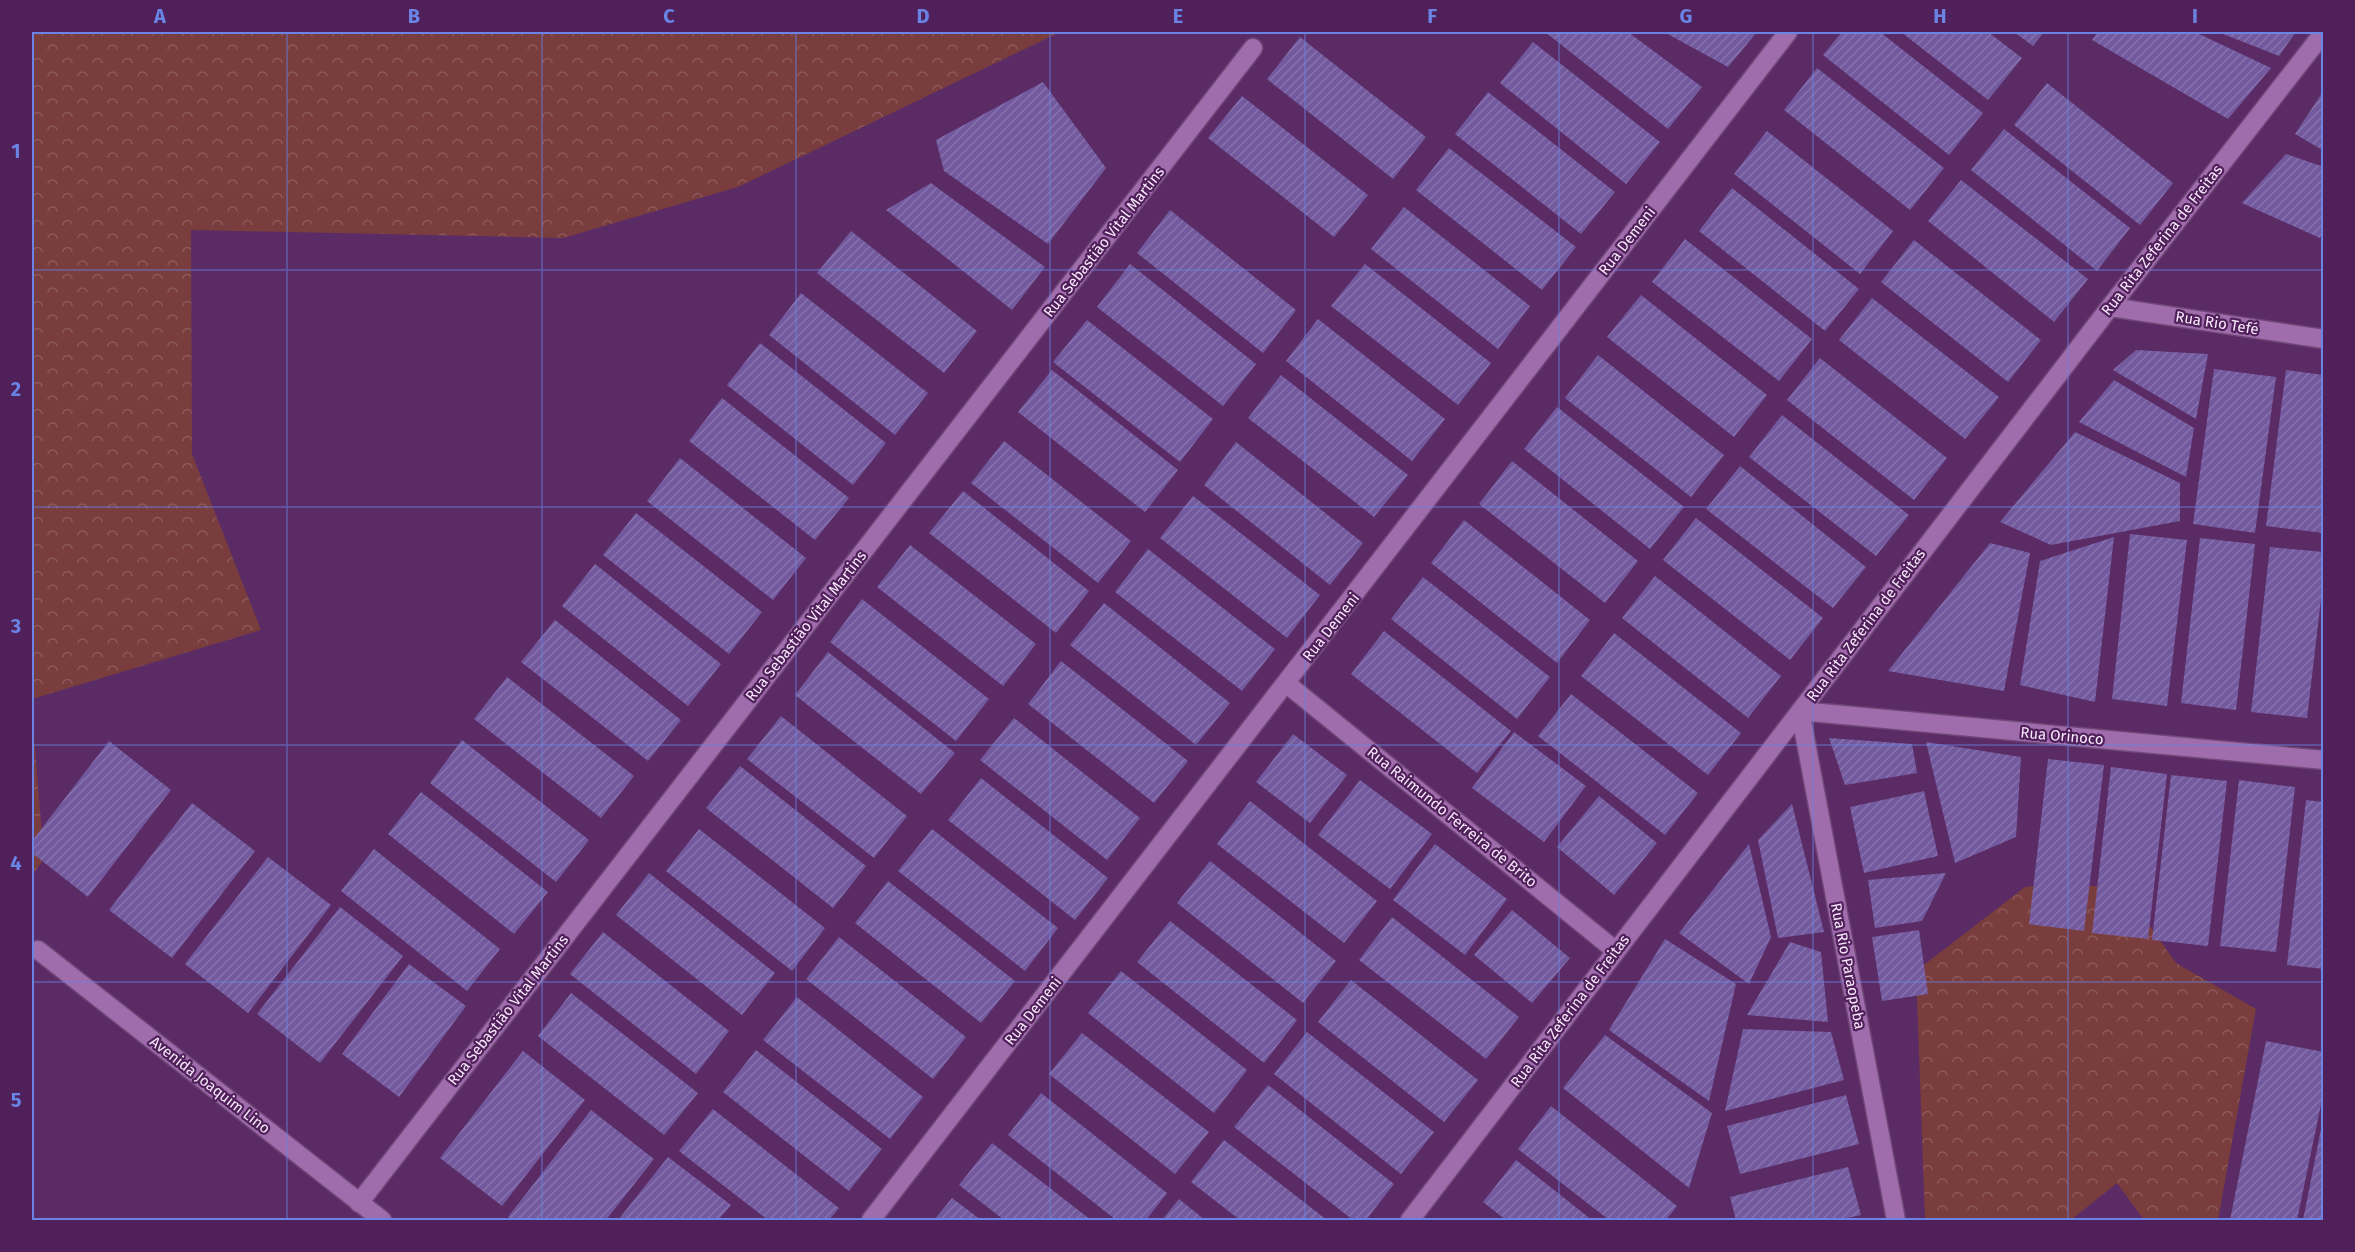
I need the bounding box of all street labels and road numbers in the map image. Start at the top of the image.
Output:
street label: Rua Rita Zeferina de Freitas [2098,161,2226,319]
street label: Rua Sebastião Vital Martins [1040,163,1168,321]
street label: Rua Demeni [1595,203,1659,279]
street label: Rua Rio Tefé [2174,308,2260,338]
street label: Rua Rita Zeferina de Freitas [1803,545,1929,705]
street label: Rua Sebastião Vital Martins [742,547,870,705]
street label: Rua Demeni [1299,589,1363,665]
street label: Rua Orinoco [2020,723,2104,749]
street label: Rua Raimundo Ferreira de Brito [1363,743,1541,891]
street label: Rua Rio Paraopeba [1827,901,1869,1031]
street label: Rua Sebastião Vital Martins [444,931,572,1089]
street label: Rua Rita Zeferina de Freitas [1507,931,1633,1091]
street label: Rua Demeni [1001,973,1065,1049]
street label: Avenida Joaquim Lino [146,1032,274,1138]

